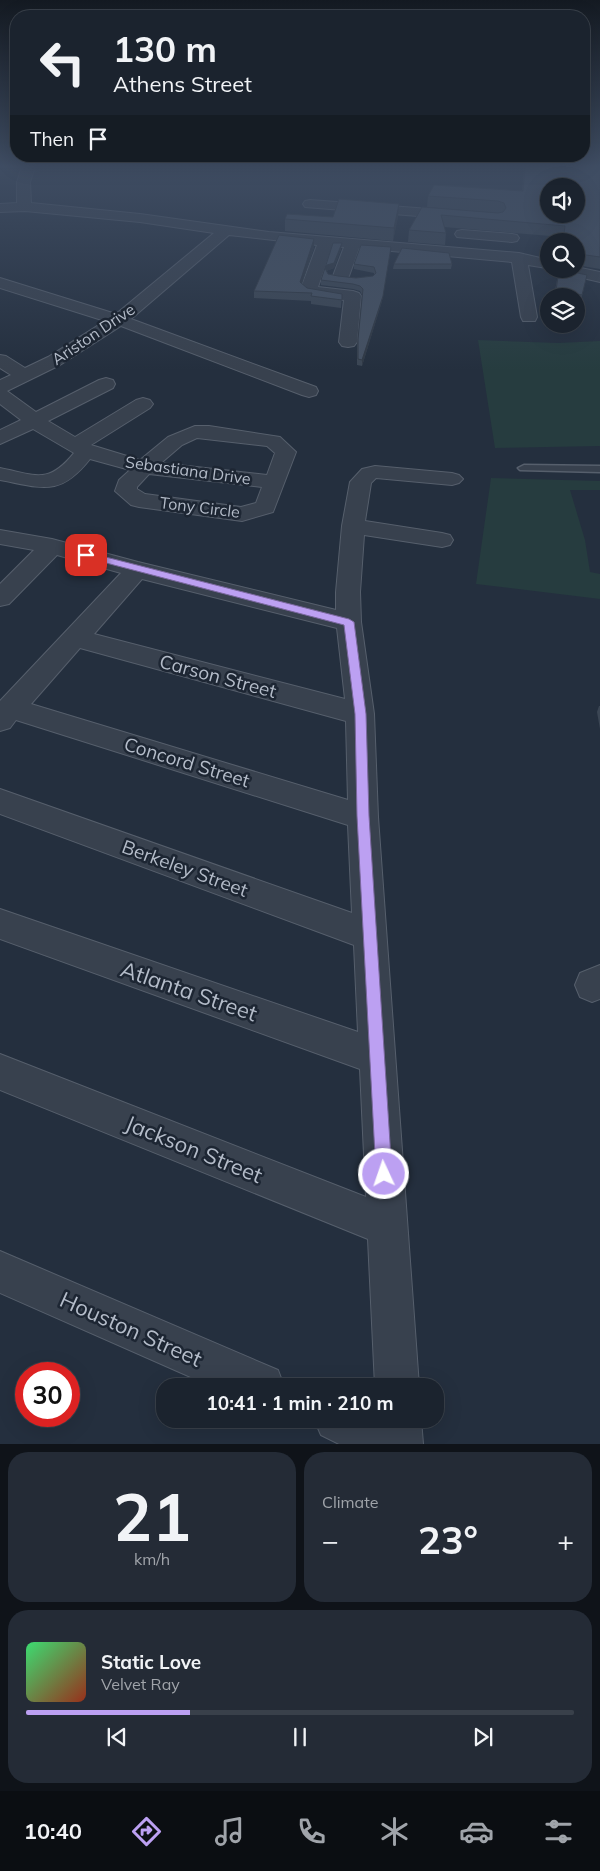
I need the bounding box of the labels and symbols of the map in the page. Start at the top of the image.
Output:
street label: Ariston Drive [48,299,138,369]
street label: Sebastiana Drive [124,451,252,489]
street label: Tony Circle [159,492,241,522]
pin [65,534,107,576]
street label: Carson Street [157,649,279,703]
street label: Concord Street [121,732,253,793]
street label: Berkeley Street [119,834,252,902]
street label: Atlanta Street [117,955,261,1028]
street label: Jackson Street [121,1109,267,1189]
position arrow [357,1147,409,1199]
street label: Houston Street [56,1285,207,1373]
speed limit sign: 30 [15,1362,80,1427]

